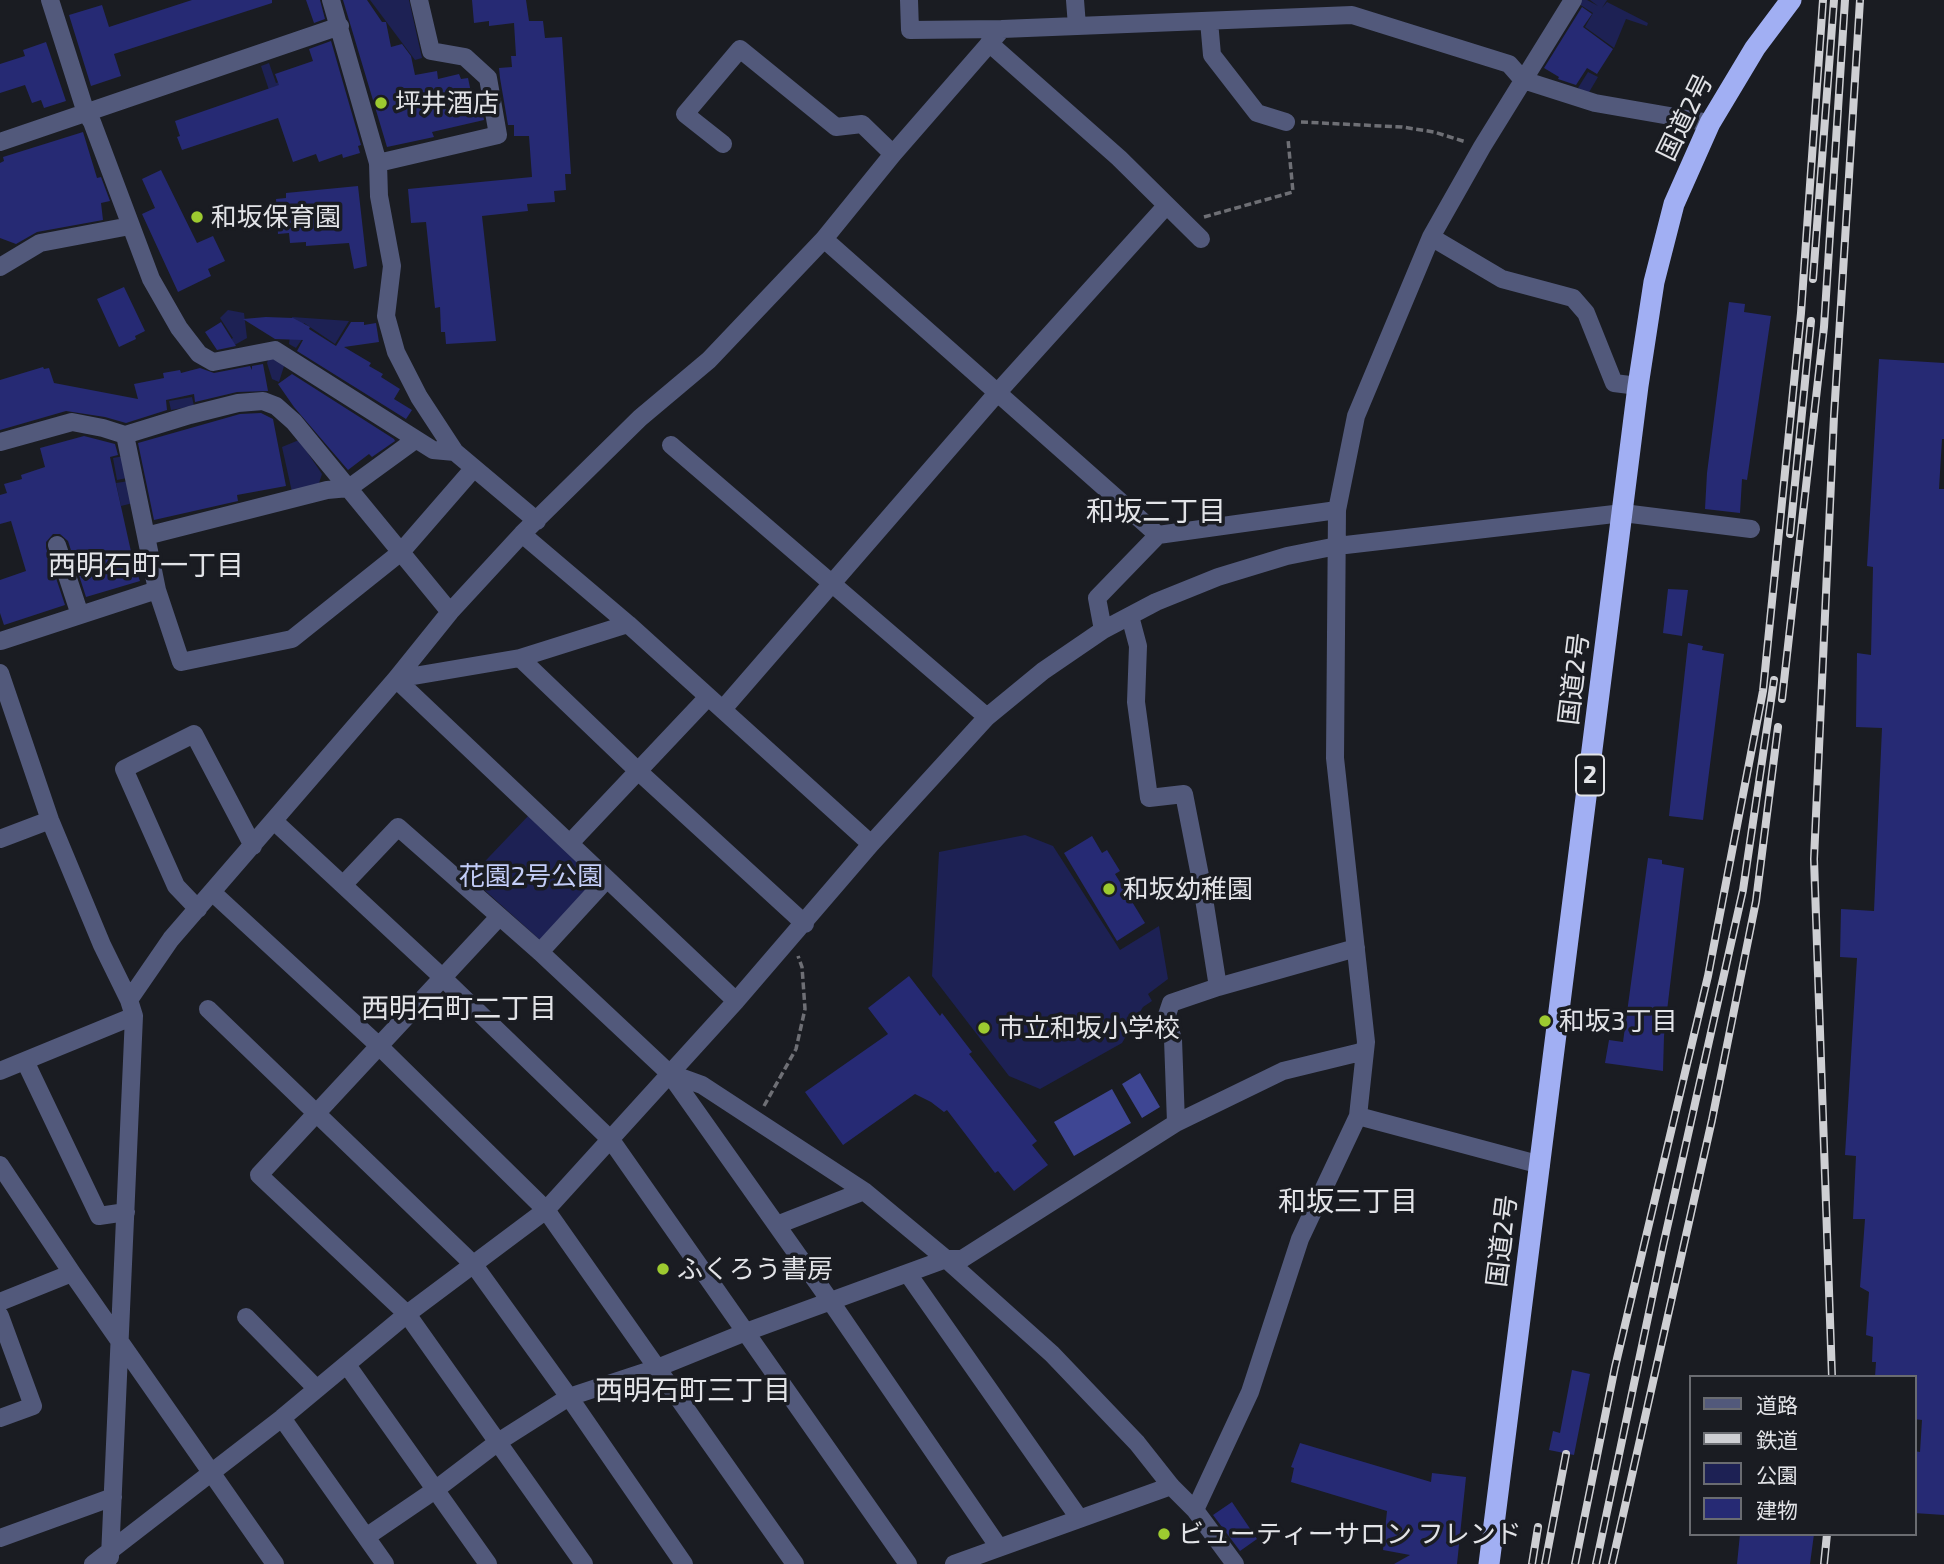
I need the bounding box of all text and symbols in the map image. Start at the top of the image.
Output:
street label: 国道2号 [1651,69,1719,165]
place label: 坪井酒店 [395,87,499,119]
marker: 坪井酒店 [373,95,389,111]
place label: 和坂保育園 [211,201,341,233]
marker: 和坂保育園 [189,209,205,225]
district label: 和坂二丁目 [1086,495,1226,529]
district label: 西明石町一丁目 [48,549,244,583]
street label: 国道2号 [1553,631,1595,727]
road number: 2 [1576,754,1604,796]
park label: 花園2号公園 [459,860,603,892]
place label: 和坂幼稚園 [1123,873,1253,905]
marker: 和坂幼稚園 [1101,881,1117,897]
district label: 西明石町二丁目 [361,992,557,1026]
place label: 和坂3丁目 [1559,1005,1677,1037]
place label: 市立和坂小学校 [998,1012,1180,1044]
marker: 和坂3丁目 [1537,1013,1553,1029]
marker: 市立和坂小学校 [976,1020,992,1036]
district label: 和坂三丁目 [1278,1185,1418,1219]
street label: 国道2号 [1481,1193,1523,1289]
place label: ふくろう書房 [677,1253,833,1285]
marker: ふくろう書房 [655,1261,671,1277]
district label: 西明石町三丁目 [595,1374,791,1408]
legend [1688,1375,1916,1536]
text: 道路 [1756,1392,1798,1417]
text: 鉄道 [1756,1427,1798,1452]
text: 公園 [1756,1462,1798,1487]
text: 建物 [1756,1497,1798,1522]
place label: ビューティーサロン フレンド [1178,1518,1522,1550]
marker: ビューティーサロン フレンド [1156,1526,1172,1542]

